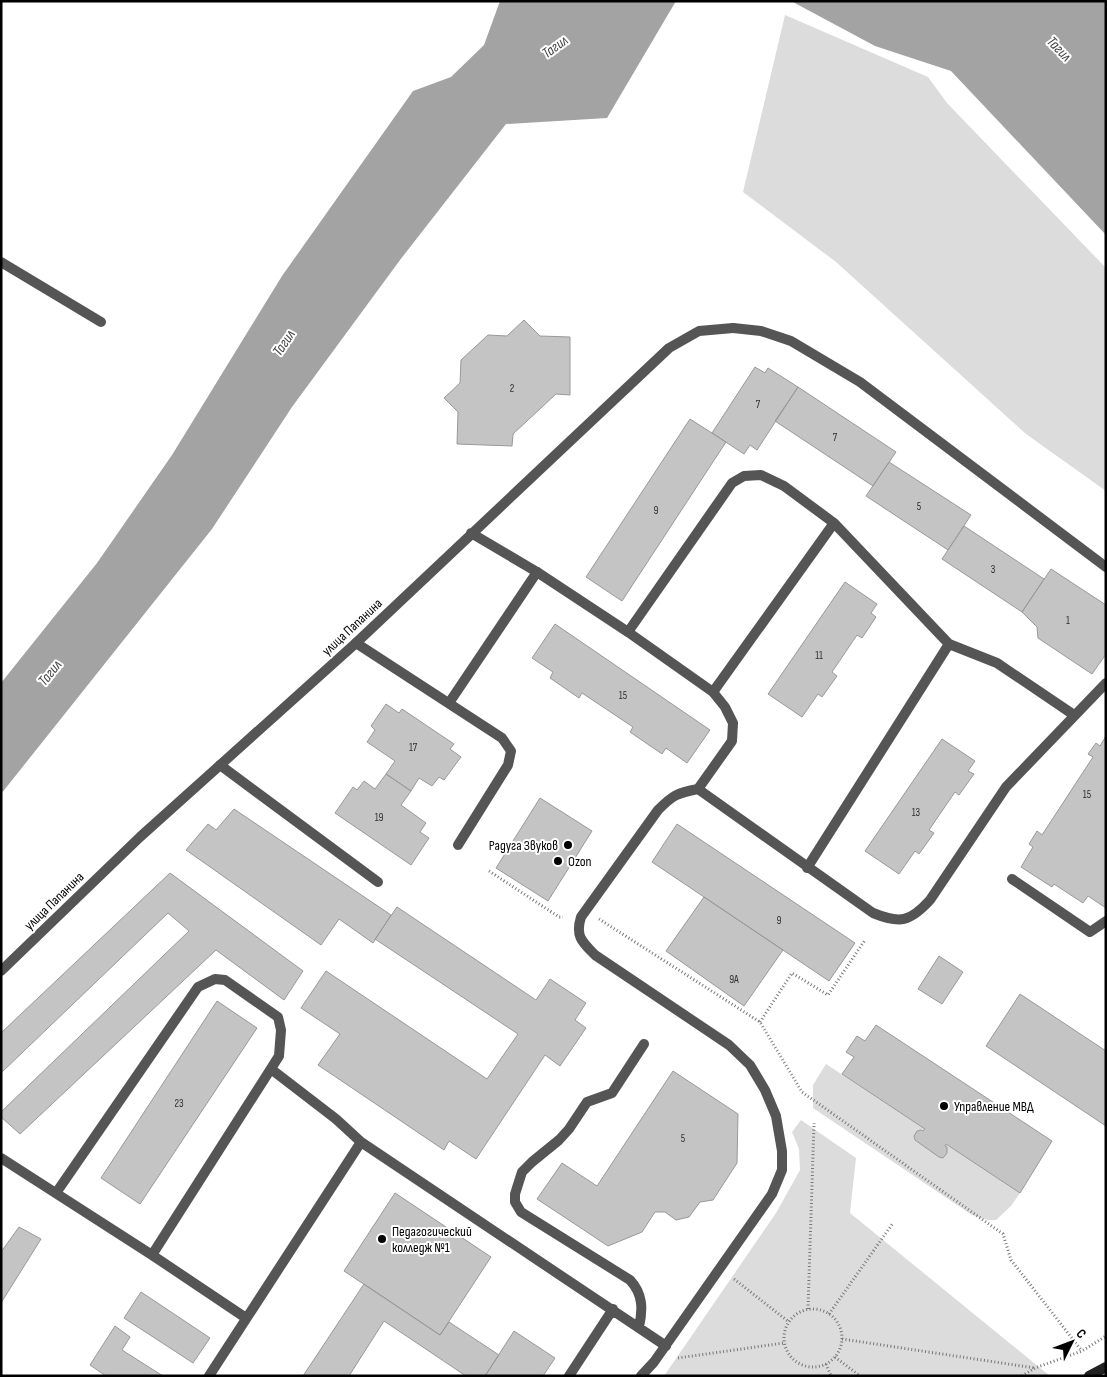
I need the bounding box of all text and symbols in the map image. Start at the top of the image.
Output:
water label: Тагил [538,31,572,63]
water label: Тагил [1043,32,1075,66]
water label: Тагил [268,326,300,360]
house number: 2 [510,382,515,395]
house number: 7 [756,398,761,411]
house number: 7 [833,431,838,444]
house number: 5 [917,500,921,513]
house number: 9 [654,504,659,517]
house number: 3 [991,563,996,576]
street label: улица Папанина [318,595,386,659]
house number: 1 [1066,614,1070,627]
house number: 11 [815,649,823,662]
water label: Тагил [34,656,66,690]
house number: 15 [619,689,627,702]
house number: 17 [409,741,418,754]
house number: 15 [1083,788,1091,801]
house number: 13 [912,806,921,819]
house number: 19 [375,811,383,824]
place label: Радуга Звуков [489,837,558,854]
marker: Радуга Звуков [562,839,574,851]
place label: Ozon [568,853,592,870]
marker: Ozon [552,855,564,867]
street label: улица Папанина [21,868,87,934]
house number: 9 [777,914,782,927]
house number: 9А [729,973,739,986]
house number: 23 [174,1097,184,1110]
place label: Управление МВД [954,1098,1034,1115]
marker: Управление МВД [938,1100,950,1112]
house number: 5 [681,1132,685,1145]
place label: Педагогический колледж №1 [392,1223,472,1256]
marker: Педагогический колледж №1 [376,1233,388,1245]
north arrow [1047,1317,1097,1367]
text: С [1073,1325,1090,1342]

